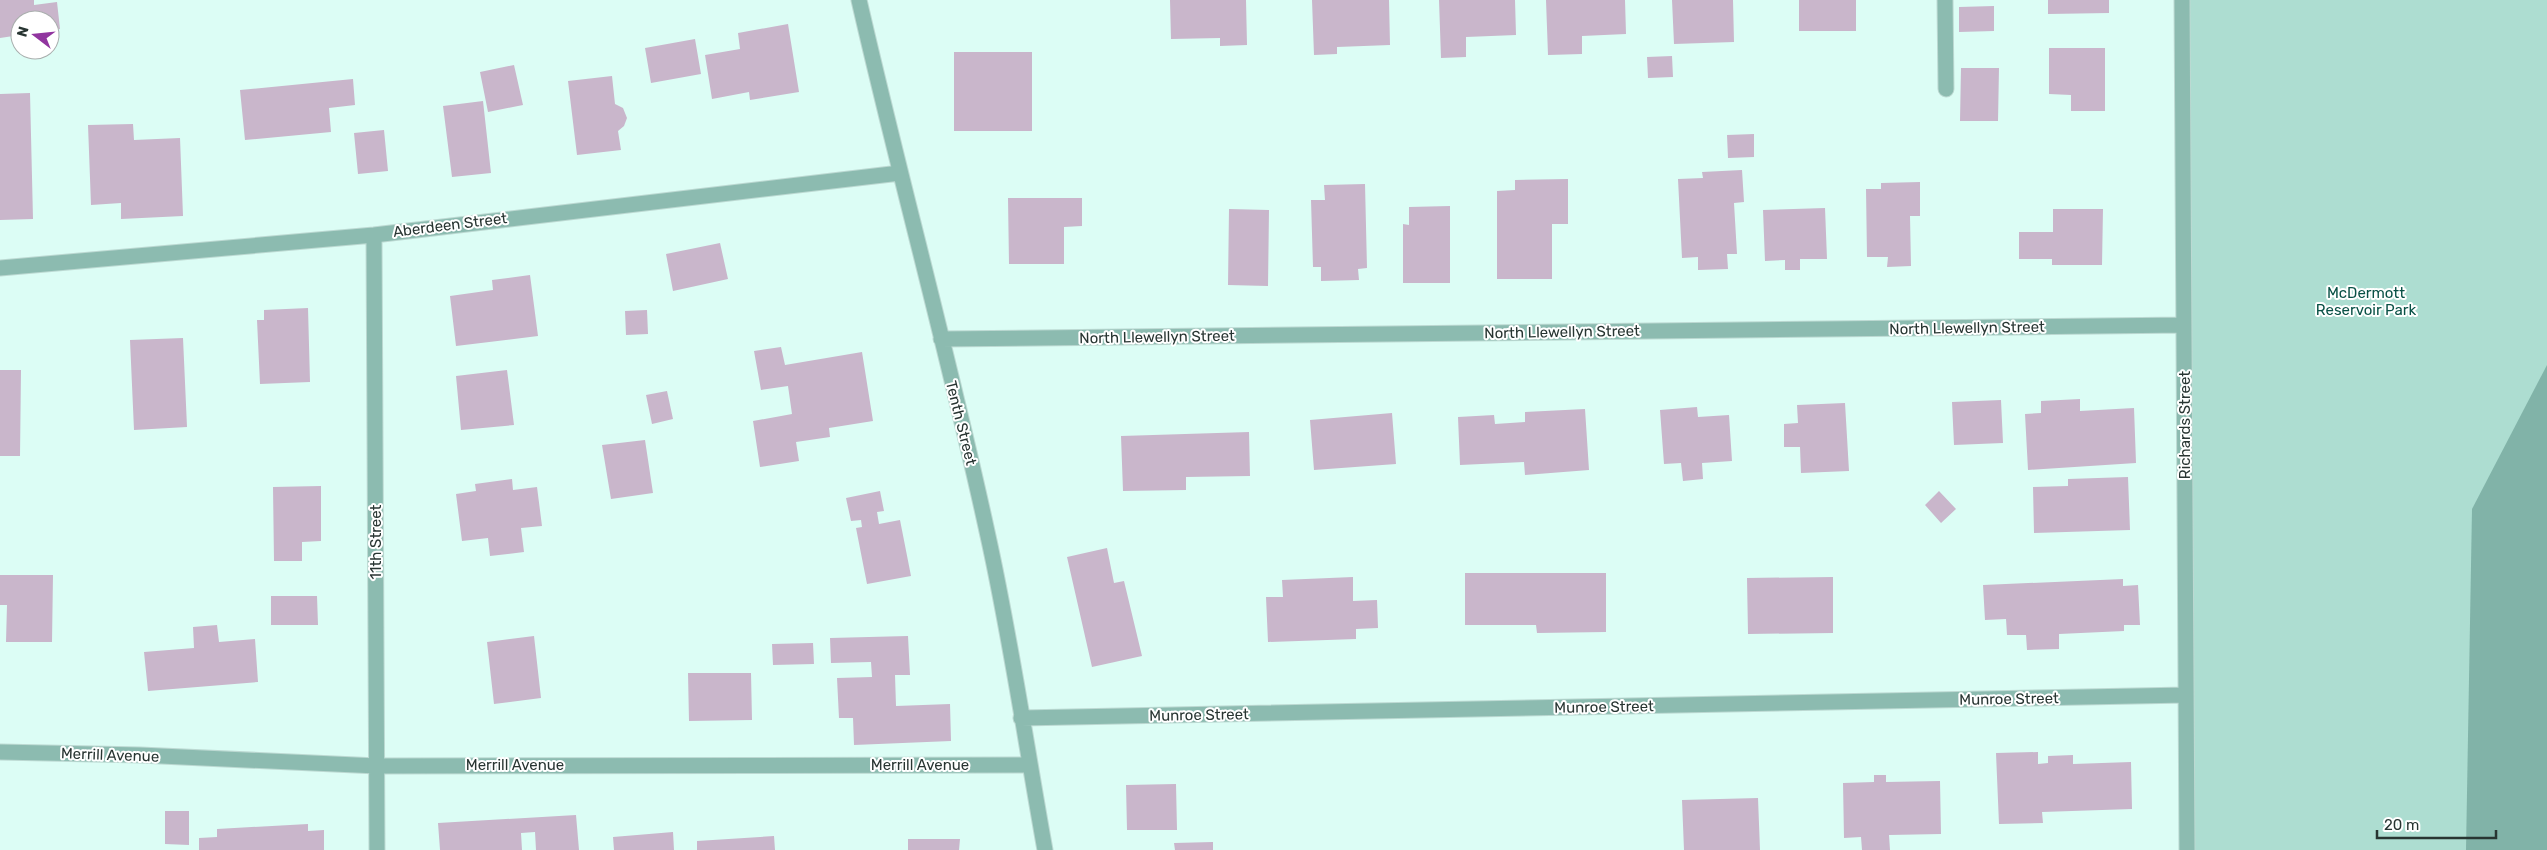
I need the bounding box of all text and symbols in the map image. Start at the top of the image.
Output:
north arrow [10,10,60,60]
text: N [13,24,33,39]
street label: Aberdeen Street [392,209,508,241]
park label: McDermott Reservoir Park [2316,284,2416,319]
street label: North Llewellyn Street [1889,318,2045,338]
street label: North Llewellyn Street [1484,322,1640,342]
street label: North Llewellyn Street [1079,327,1235,347]
street label: Richards Street [2176,371,2194,479]
street label: Tenth Street [942,379,980,467]
street label: 11th Street [367,504,385,579]
street label: Munroe Street [1959,689,2059,709]
street label: Munroe Street [1554,697,1654,717]
street label: Munroe Street [1149,705,1249,725]
street label: Merrill Avenue [60,744,160,766]
street label: Merrill Avenue [466,756,564,774]
street label: Merrill Avenue [871,756,969,774]
scale bar [2377,808,2496,840]
text: 20 m [2384,816,2419,834]

